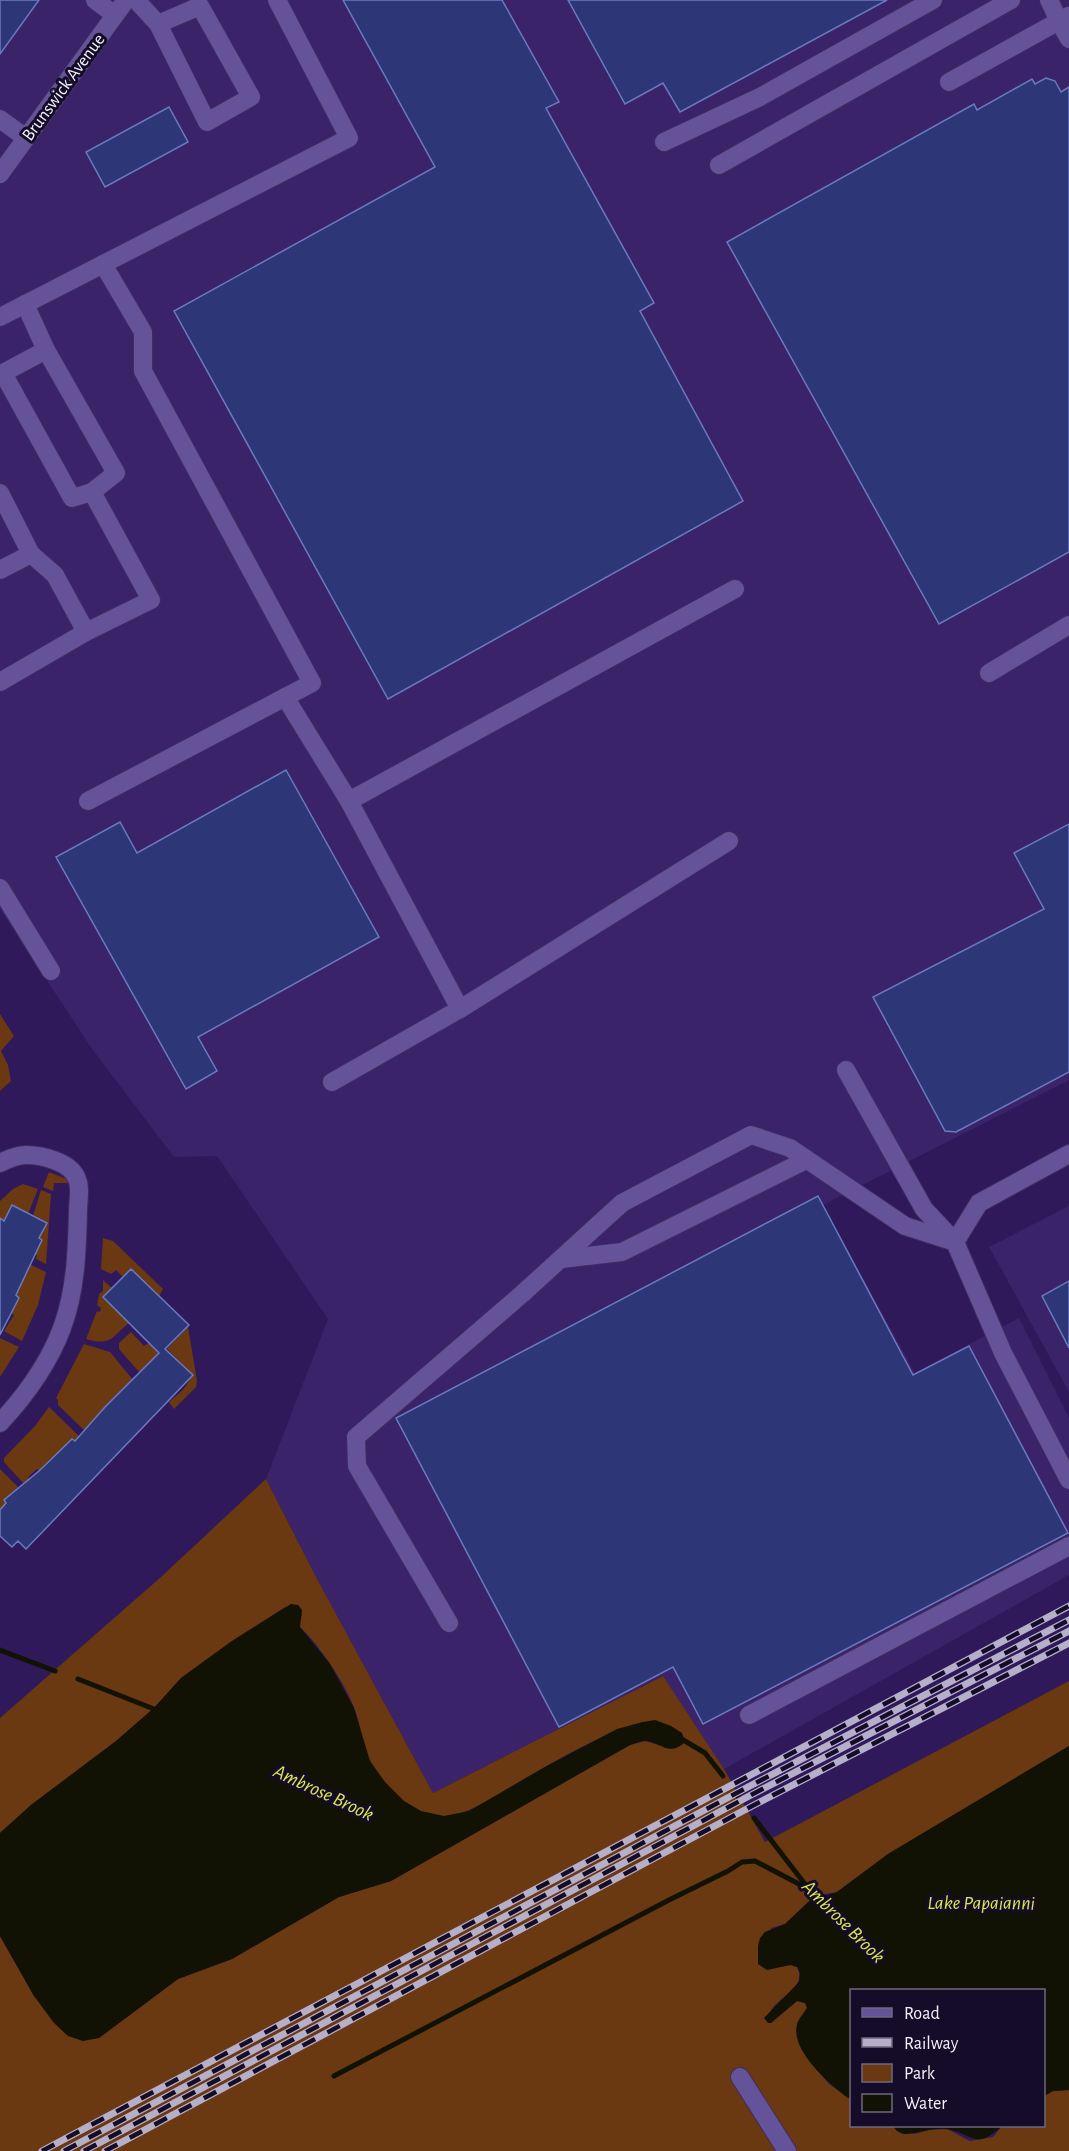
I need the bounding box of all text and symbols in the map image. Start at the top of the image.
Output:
street label: Brunswick Avenue [19,31,109,144]
water label: Ambrose Brook [270,1761,377,1825]
water label: Ambrose Brook [797,1876,888,1967]
water label: Lake Papaianni [927,1893,1035,1913]
legend [850,1989,1045,2127]
text: Road [904,2005,940,2023]
text: Railway [904,2035,959,2053]
text: Park [904,2065,936,2083]
text: Water [904,2095,947,2113]

